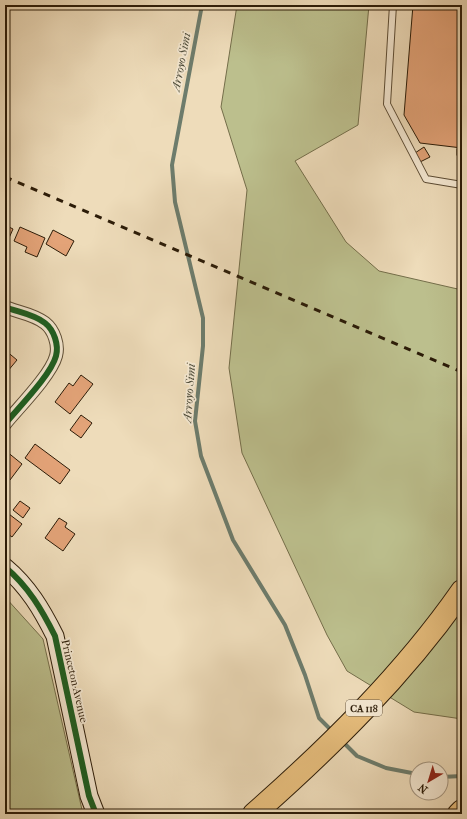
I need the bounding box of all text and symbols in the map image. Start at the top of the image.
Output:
water label: Arroyo Simi [168,30,194,94]
water label: Arroyo Simi [180,361,198,425]
street label: Princeton Avenue [59,638,91,724]
road number: CA 118 [346,700,382,716]
north arrow [409,761,449,801]
text: N [415,780,430,796]

